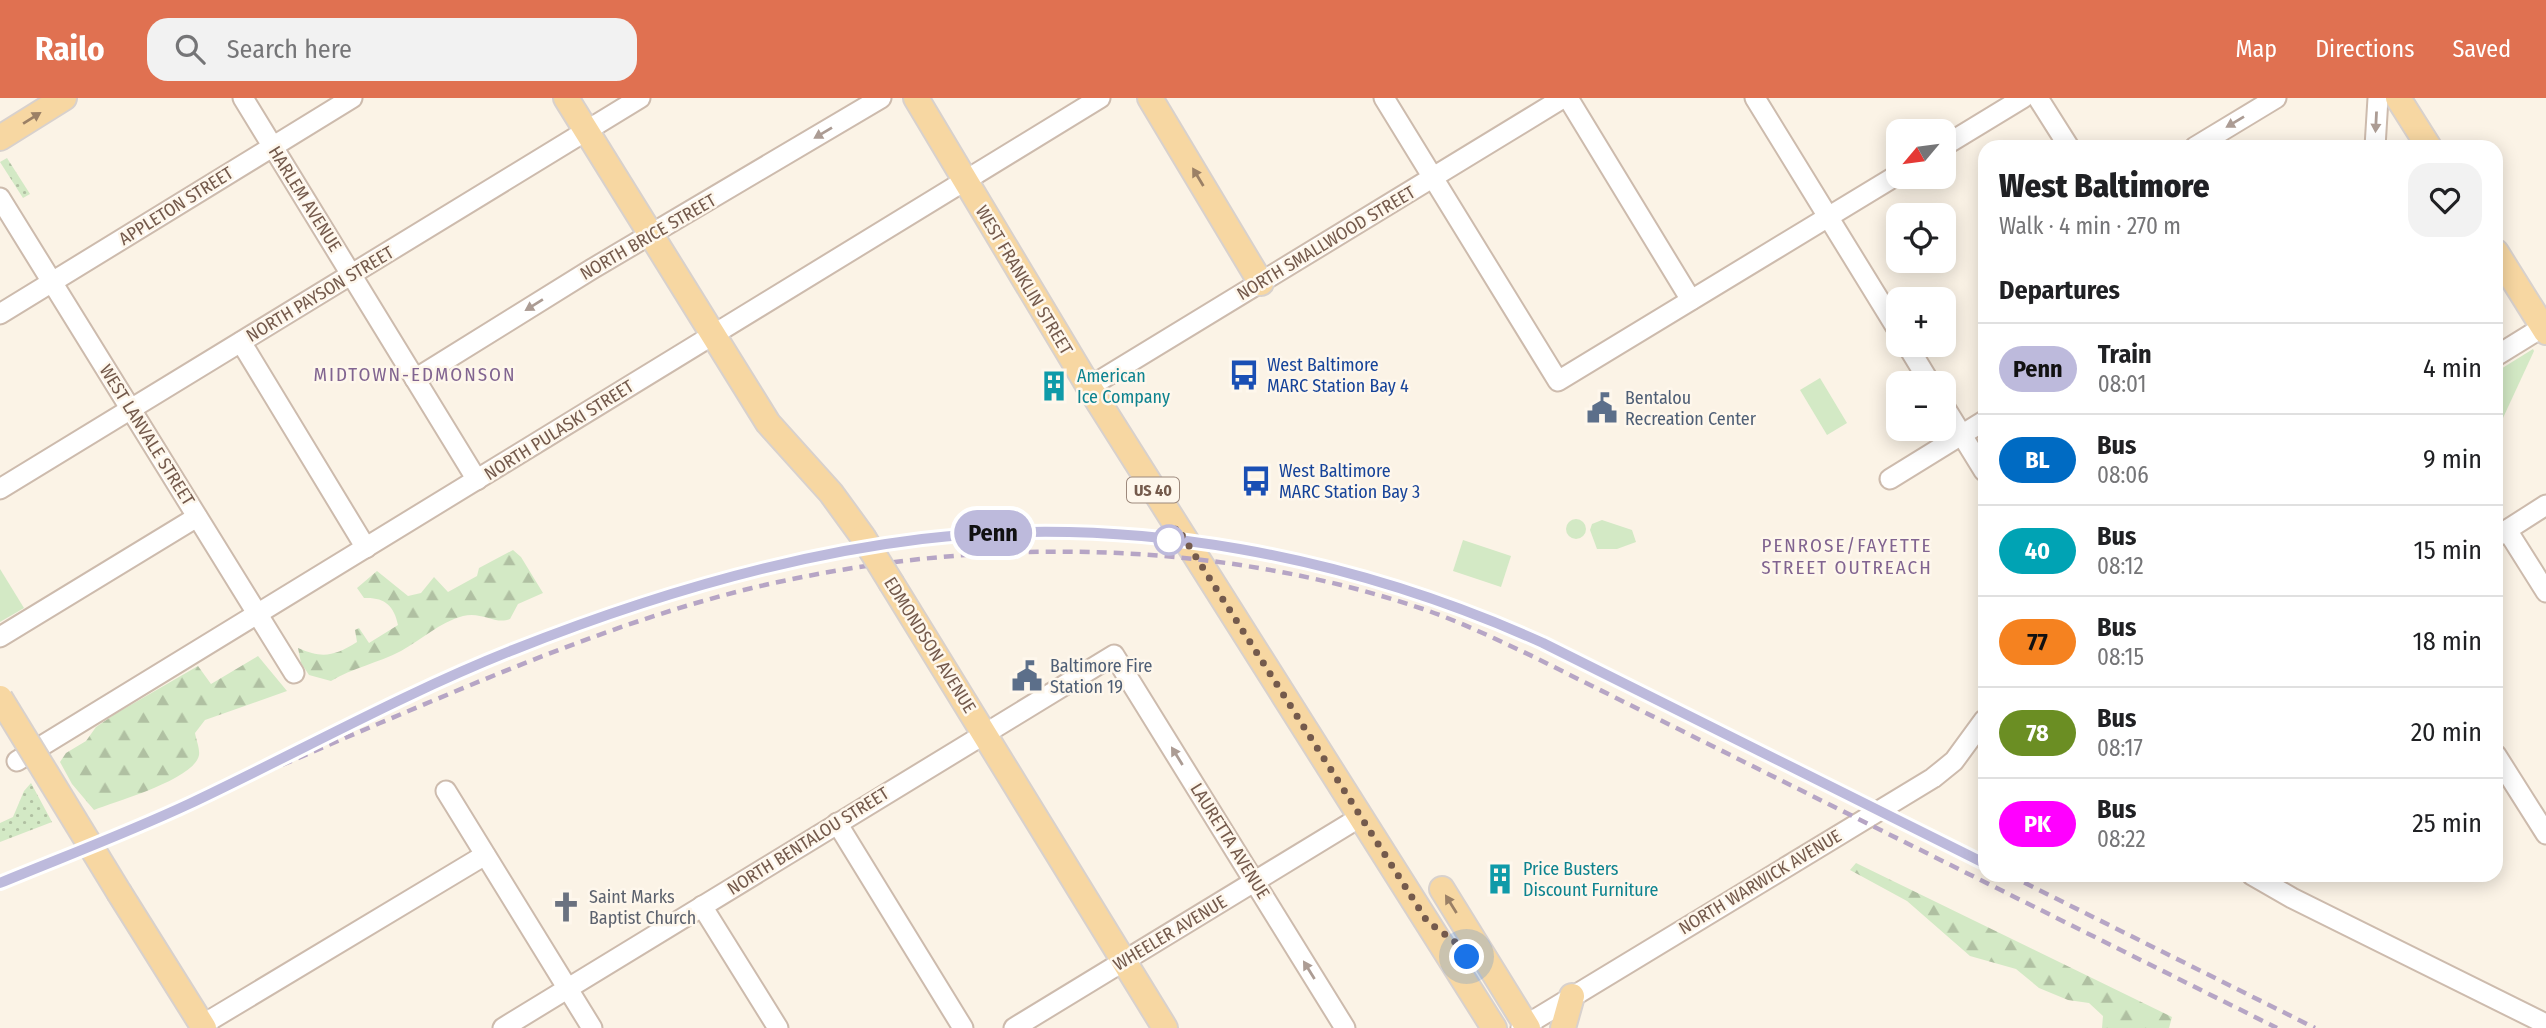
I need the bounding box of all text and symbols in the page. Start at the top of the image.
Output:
search box [147,18,637,81]
text: Railo [35,29,105,69]
icon: search [171,30,209,68]
text: Search here [227,34,352,65]
text: Map [2236,35,2277,63]
text: Directions [2315,35,2414,63]
text: Saved [2452,35,2511,63]
one-way arrow [22,111,41,124]
one-way arrow [2371,112,2382,134]
one-way arrow [2226,116,2245,129]
north arrow [1886,119,1956,189]
map controls [1886,119,1956,441]
one-way arrow [813,127,832,140]
street label: HARLEM AVENUE [264,142,346,256]
street label: APPLETON STREET [115,162,238,250]
button: heart [2408,163,2482,237]
text: West Baltimore [1999,166,2210,206]
one-way arrow [1192,168,1205,187]
street label: NORTH SMALLWOOD STREET [1233,181,1420,305]
street label: NORTH BRICE STREET [576,189,720,285]
street label: WEST FRANKLIN STREET [971,201,1078,359]
button: locate [1886,203,1956,273]
text: Walk · 4 min · 270 m [1999,212,2181,240]
street label: NORTH PAYSON STREET [242,241,398,347]
text: Departures [1999,275,2120,306]
button: + [1886,287,1956,357]
one-way arrow [525,299,544,312]
text: Train [2098,339,2152,370]
text: 4 min [2423,353,2482,384]
place label: West Baltimore MARC Station Bay 4 [1267,354,1409,397]
text: Penn [2013,355,2063,383]
bus stop icon: West Baltimore MARC Station Bay 4 [1227,358,1261,392]
street label: WEST LANVALE STREET [95,360,200,510]
district label: MIDTOWN-EDMONSON [313,363,517,386]
place label: American Ice Company [1077,365,1170,408]
building icon: American Ice Company [1037,369,1071,403]
text: 08:01 [2098,370,2146,398]
button: − [1886,371,1956,441]
street label: NORTH PULASKI STREET [480,375,638,485]
place label: Bentalou Recreation Center [1625,387,1757,430]
public building icon: Bentalou Recreation Center [1585,391,1619,425]
text: Bus [2097,430,2136,461]
text: 9 min [2423,444,2482,475]
text: BL [2025,446,2050,474]
place label: West Baltimore MARC Station Bay 3 [1279,460,1420,503]
text: 08:06 [2097,461,2149,489]
bus stop icon: West Baltimore MARC Station Bay 3 [1239,464,1273,498]
road number: US 40 [1127,478,1179,502]
line badge: Penn [944,510,1042,556]
text: Penn [968,519,1018,547]
text: Bus [2097,521,2136,552]
unlabelled marker [1154,525,1184,555]
district label: PENROSE/FAYETTE STREET OUTREACH [1761,534,1933,579]
text: 15 min [2414,535,2482,566]
text: 40 [2025,537,2050,565]
text: 08:12 [2097,552,2144,580]
street label: EDMONDSON AVENUE [879,573,981,717]
text: Bus [2097,612,2136,643]
text: 18 min [2413,626,2482,657]
text: 77 [2027,628,2048,656]
text: 08:15 [2097,643,2144,671]
place label: Baltimore Fire Station 19 [1050,655,1152,698]
public building icon: Baltimore Fire Station 19 [1010,659,1044,693]
text: Bus [2097,703,2136,734]
text: 20 min [2411,717,2482,748]
text: 78 [2026,719,2049,747]
text: 08:17 [2097,734,2143,762]
one-way arrow [1170,746,1183,765]
street label: LAURETTA AVENUE [1186,779,1274,903]
street label: NORTH BENTALOU STREET [723,782,893,900]
text: Bus [2097,794,2136,825]
text: 25 min [2412,808,2482,839]
text: PK [2024,810,2051,838]
street label: NORTH WARWICK AVENUE [1675,825,1845,939]
text: 08:22 [2097,825,2146,853]
place label: Price Busters Discount Furniture [1523,858,1659,901]
building icon: Price Busters Discount Furniture [1483,862,1517,896]
place label: Saint Marks Baptist Church [589,886,696,929]
church icon: Saint Marks Baptist Church [549,890,583,924]
street label: WHEELER AVENUE [1109,890,1231,976]
one-way arrow [1445,895,1458,914]
your location [1449,939,1484,974]
one-way arrow [1303,960,1316,980]

